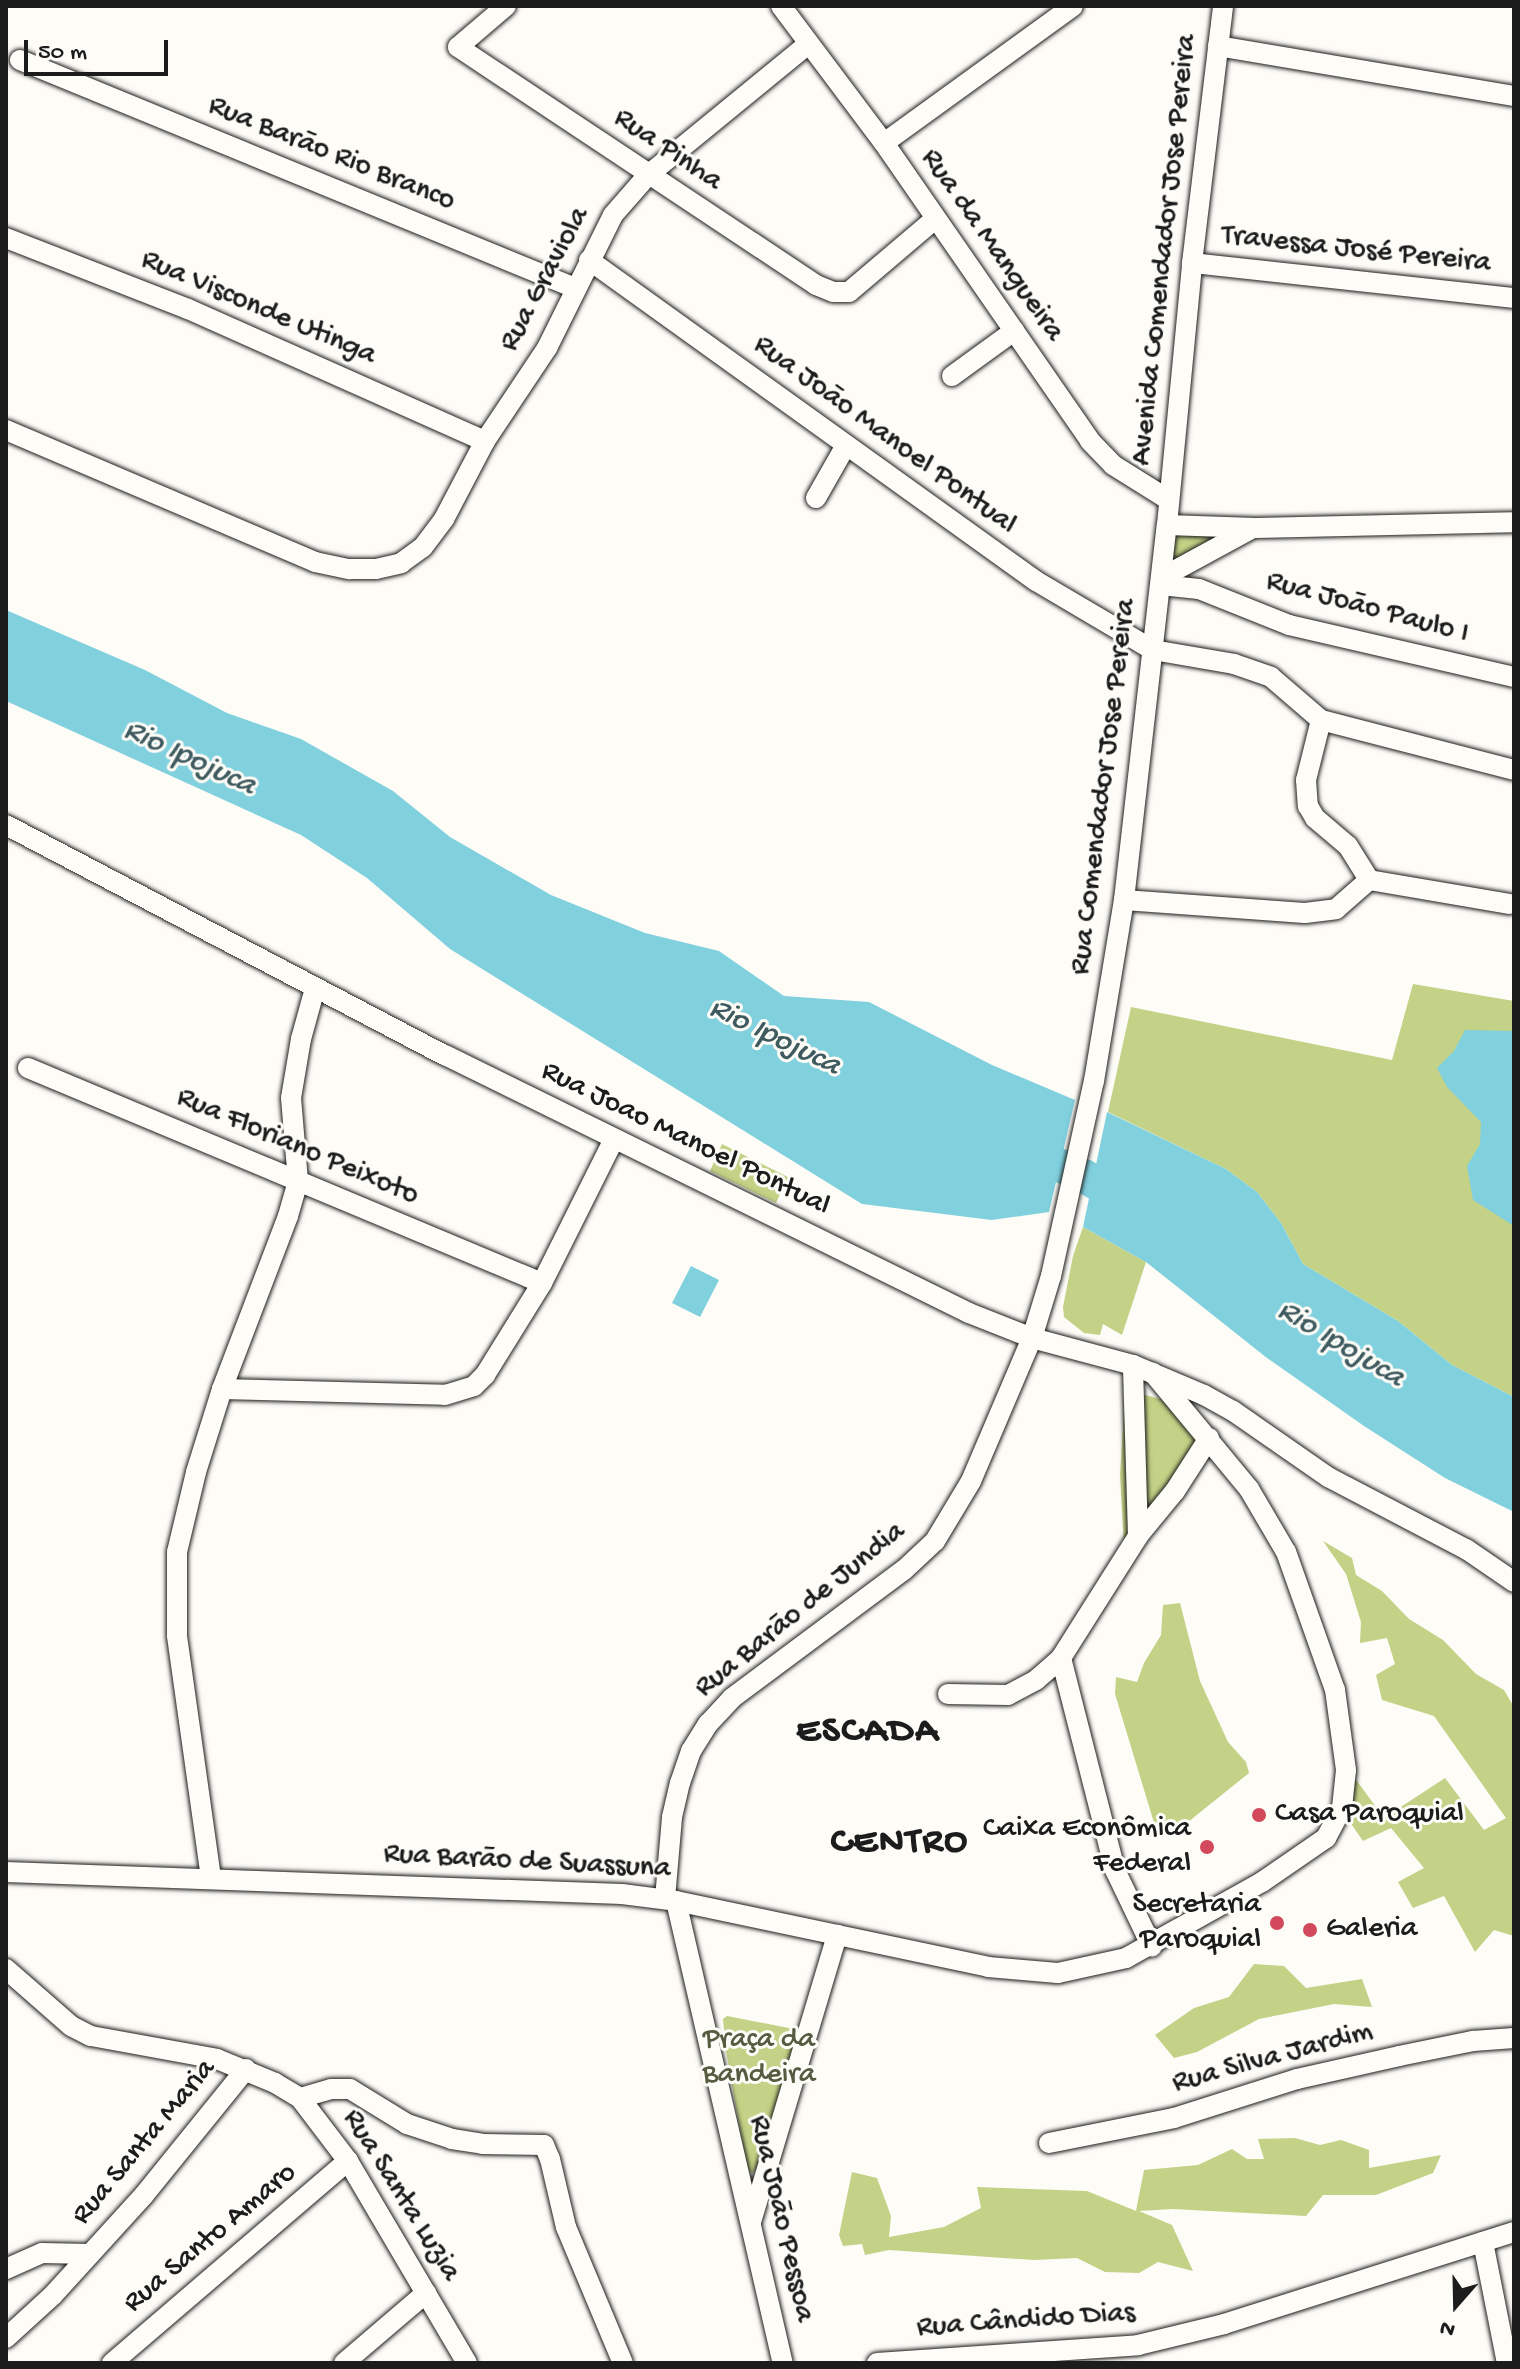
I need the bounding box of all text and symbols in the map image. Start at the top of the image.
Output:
scale bar [28,24,172,74]
street label: Avenida Comendador Jose Pereira [1125,33,1207,467]
text: 50 m [38,39,87,68]
street label: Rua Barão Rio Branco [202,89,460,221]
street label: Rua Pinha [606,102,728,200]
street label: Rua da Mangueira [911,143,1071,349]
street label: Rua Graviola [493,202,599,358]
street label: Travessa José Pereira [1220,219,1492,283]
street label: Rua Visconde Utinga [135,243,381,375]
street label: Rua João Manoel Pontual [745,328,1023,544]
street label: Rua João Paulo I [1262,565,1472,653]
street label: Rua Comendador Jose Pereira [1064,597,1146,977]
water label: Rio Ipojuca [117,712,261,806]
water label: Rio Ipojuca [702,990,846,1086]
street label: Rua Joao Manoel Pontual [535,1054,835,1226]
street label: Rua Floriano Peixoto [171,1081,423,1215]
water label: Rio Ipojuca [1270,1292,1410,1398]
street label: Rua Barão de Jundia [688,1515,914,1707]
district label: ESCADA [796,1710,940,1756]
place label: Casa Paroquial [1275,1797,1464,1833]
marker: Casa Paroquial [1250,1806,1268,1824]
place label: Caixa Econômica Federal [983,1812,1191,1882]
district label: CENTRO [831,1821,969,1867]
street label: Rua Barão de Suassuna [383,1838,671,1888]
marker: Caixa Econômica Federal [1198,1838,1216,1856]
place label: Secretaria Paroquial [1133,1888,1261,1958]
place label: Galeria [1326,1912,1417,1948]
marker: Secretaria Paroquial [1268,1914,1286,1932]
marker: Galeria [1301,1921,1319,1939]
street label: Rua Silva Jardim [1169,2015,1377,2103]
park label: Praça da Bandeira [702,2023,816,2094]
street label: Rua Santa Maria [65,2053,225,2233]
street label: Rua Santa Luzia [333,2103,467,2289]
street label: Rua João Pessoa [739,2112,821,2326]
street label: Rua Santo Amaro [117,2156,305,2322]
north arrow [1416,2265,1496,2345]
street label: Rua Cândido Dias [916,2296,1136,2348]
text: N [1437,2313,1459,2342]

